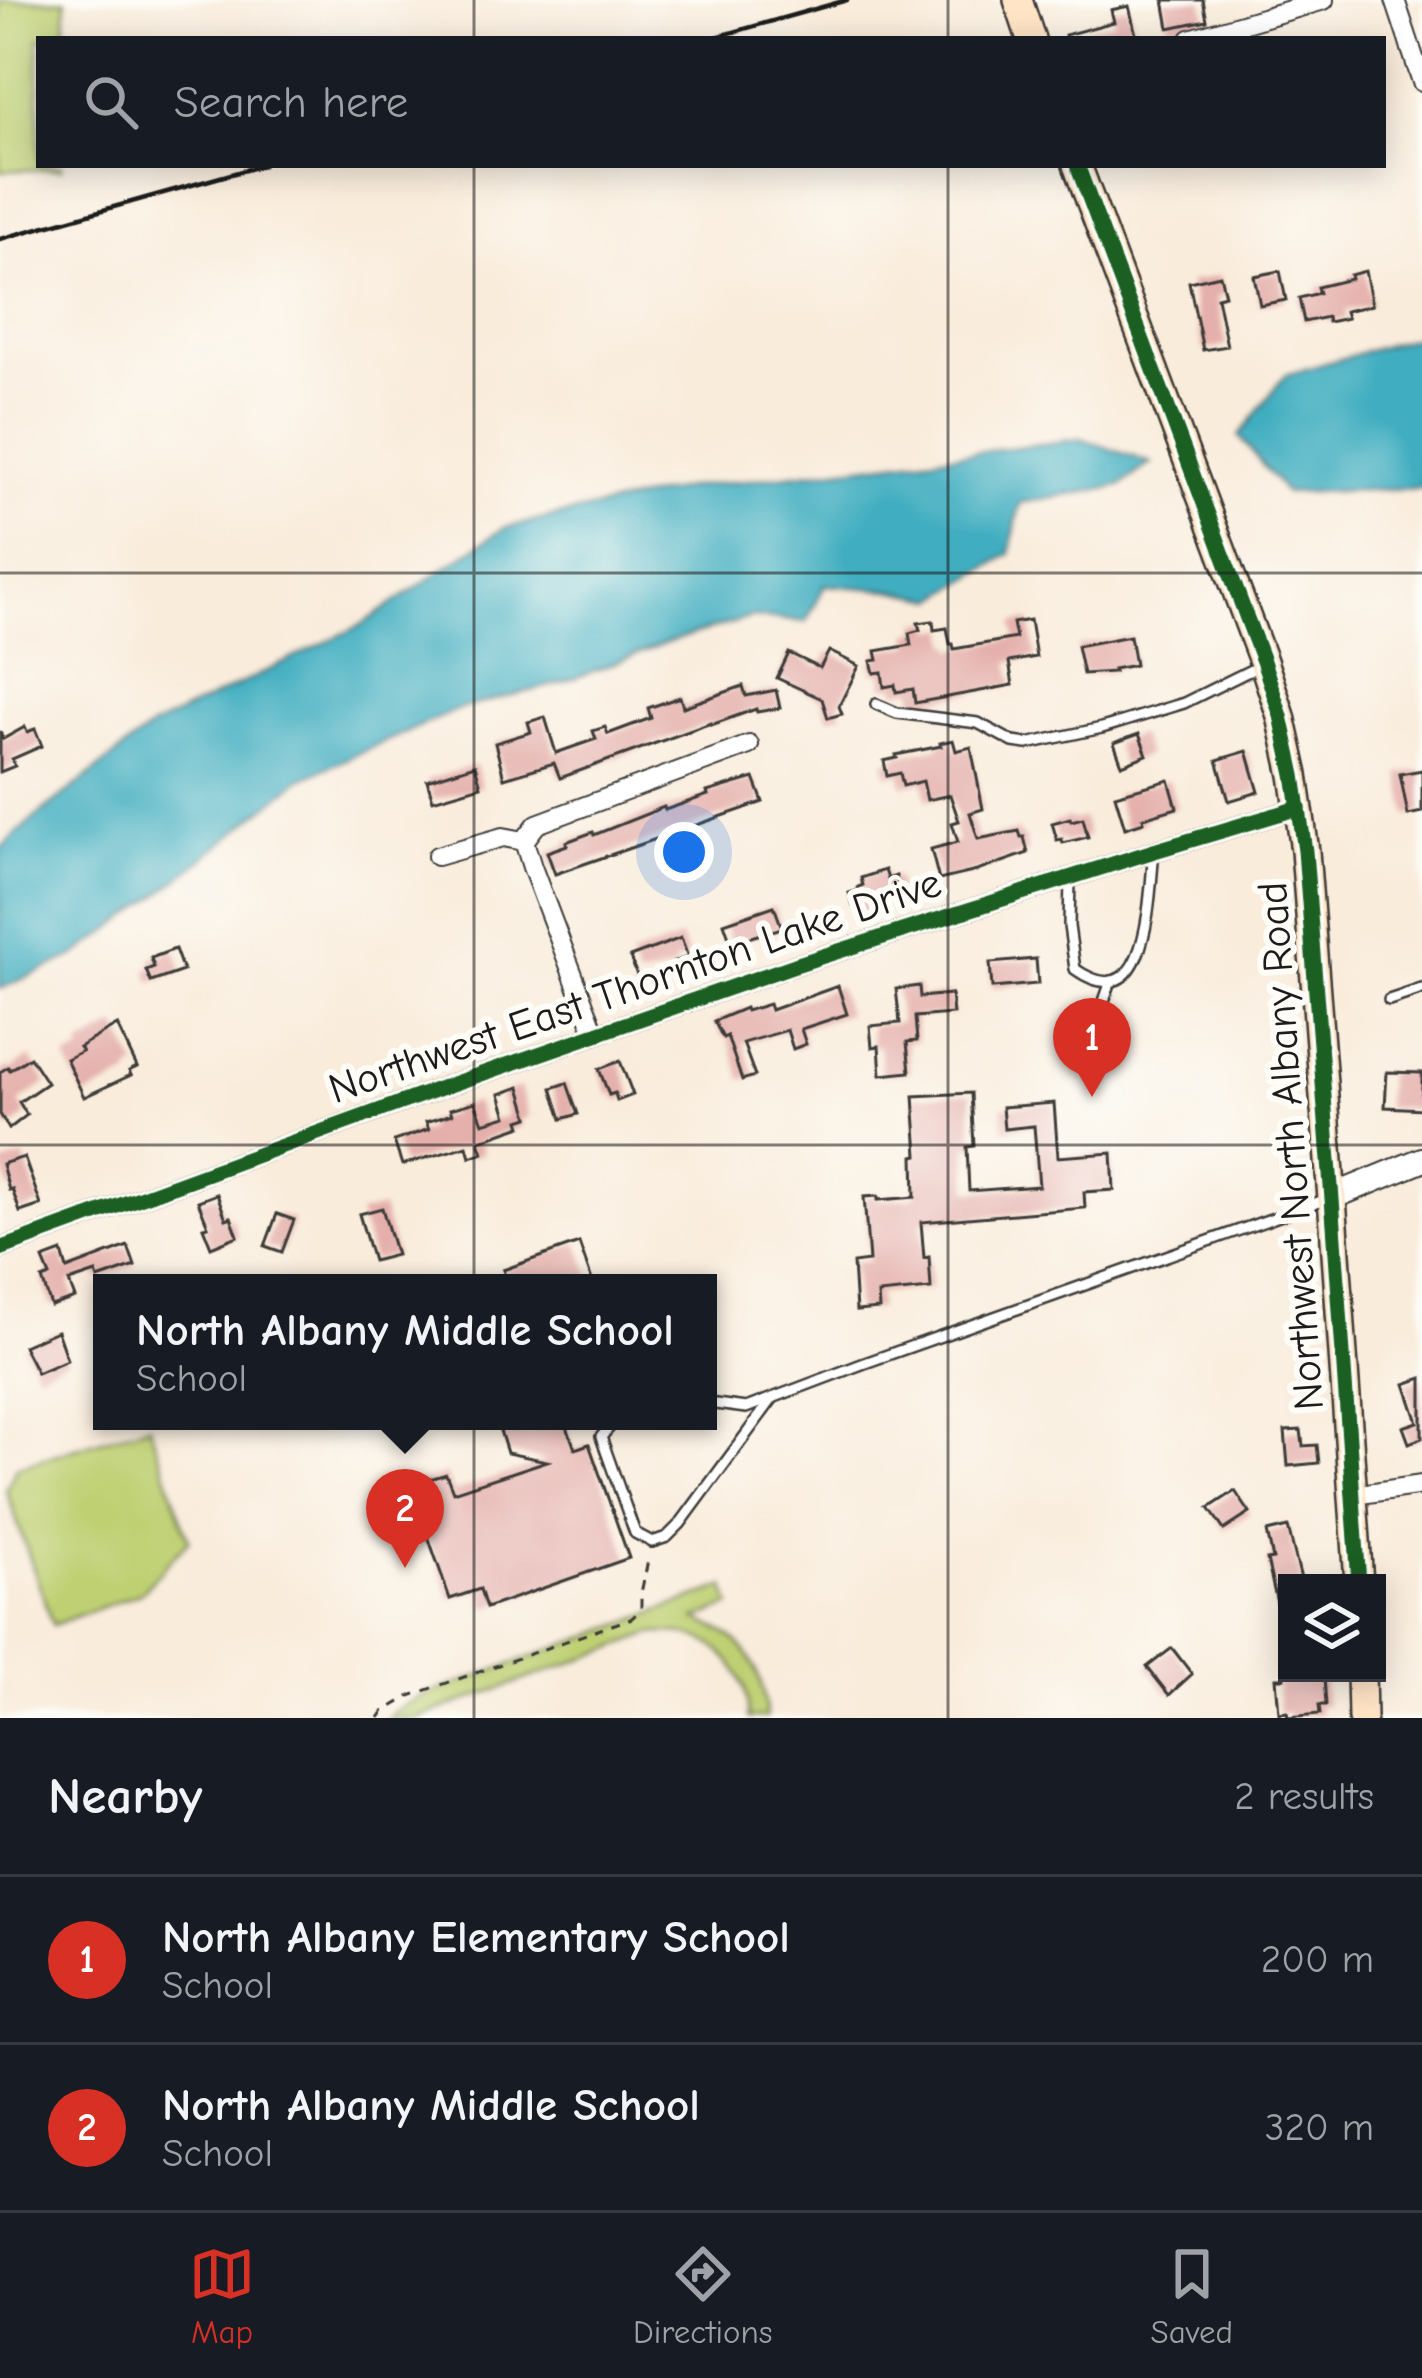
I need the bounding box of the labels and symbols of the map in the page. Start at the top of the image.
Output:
your location [654,822,714,882]
street label: Northwest East Thornton Lake Drive [322,858,948,1114]
street label: Northwest North Albany Road [1248,880,1334,1412]
pin: 1 [1053,998,1131,1097]
pin: 2 [366,1469,444,1568]

